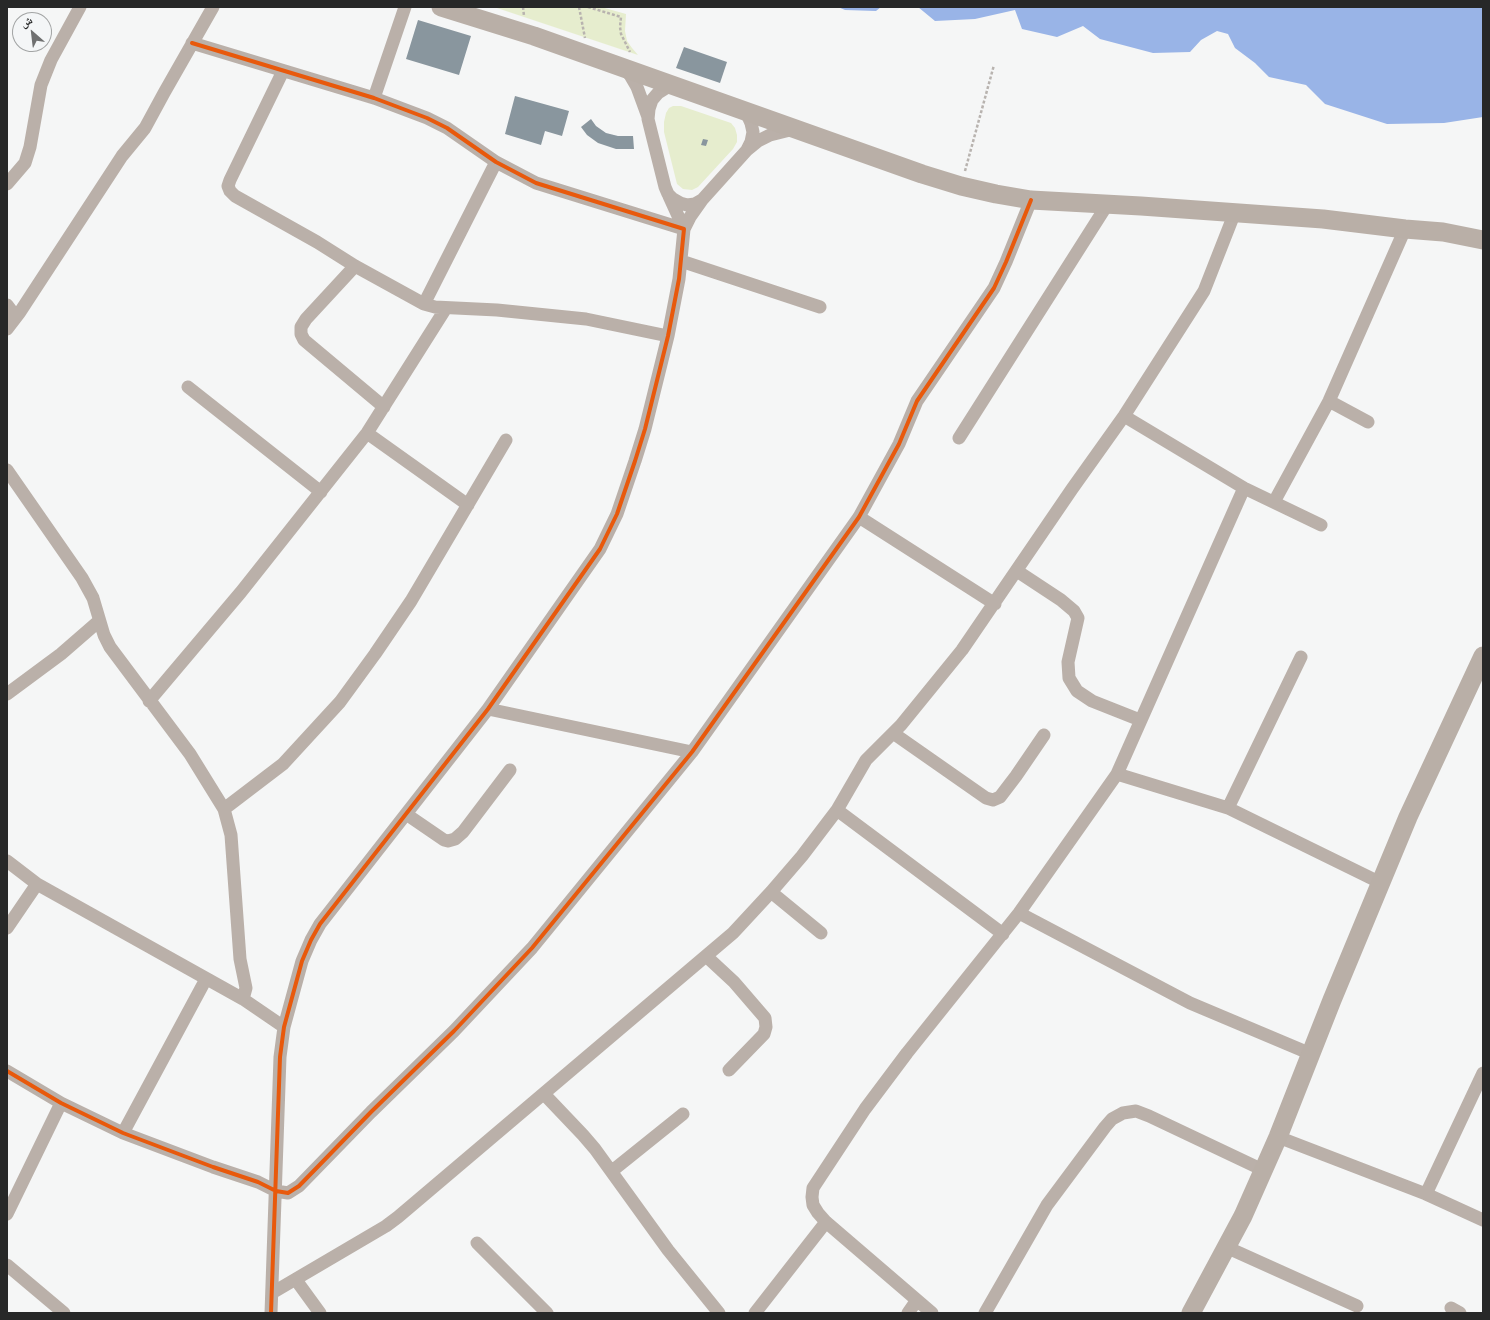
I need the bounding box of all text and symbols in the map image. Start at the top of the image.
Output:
north arrow [12,12,52,52]
text: ش [18,13,35,30]

